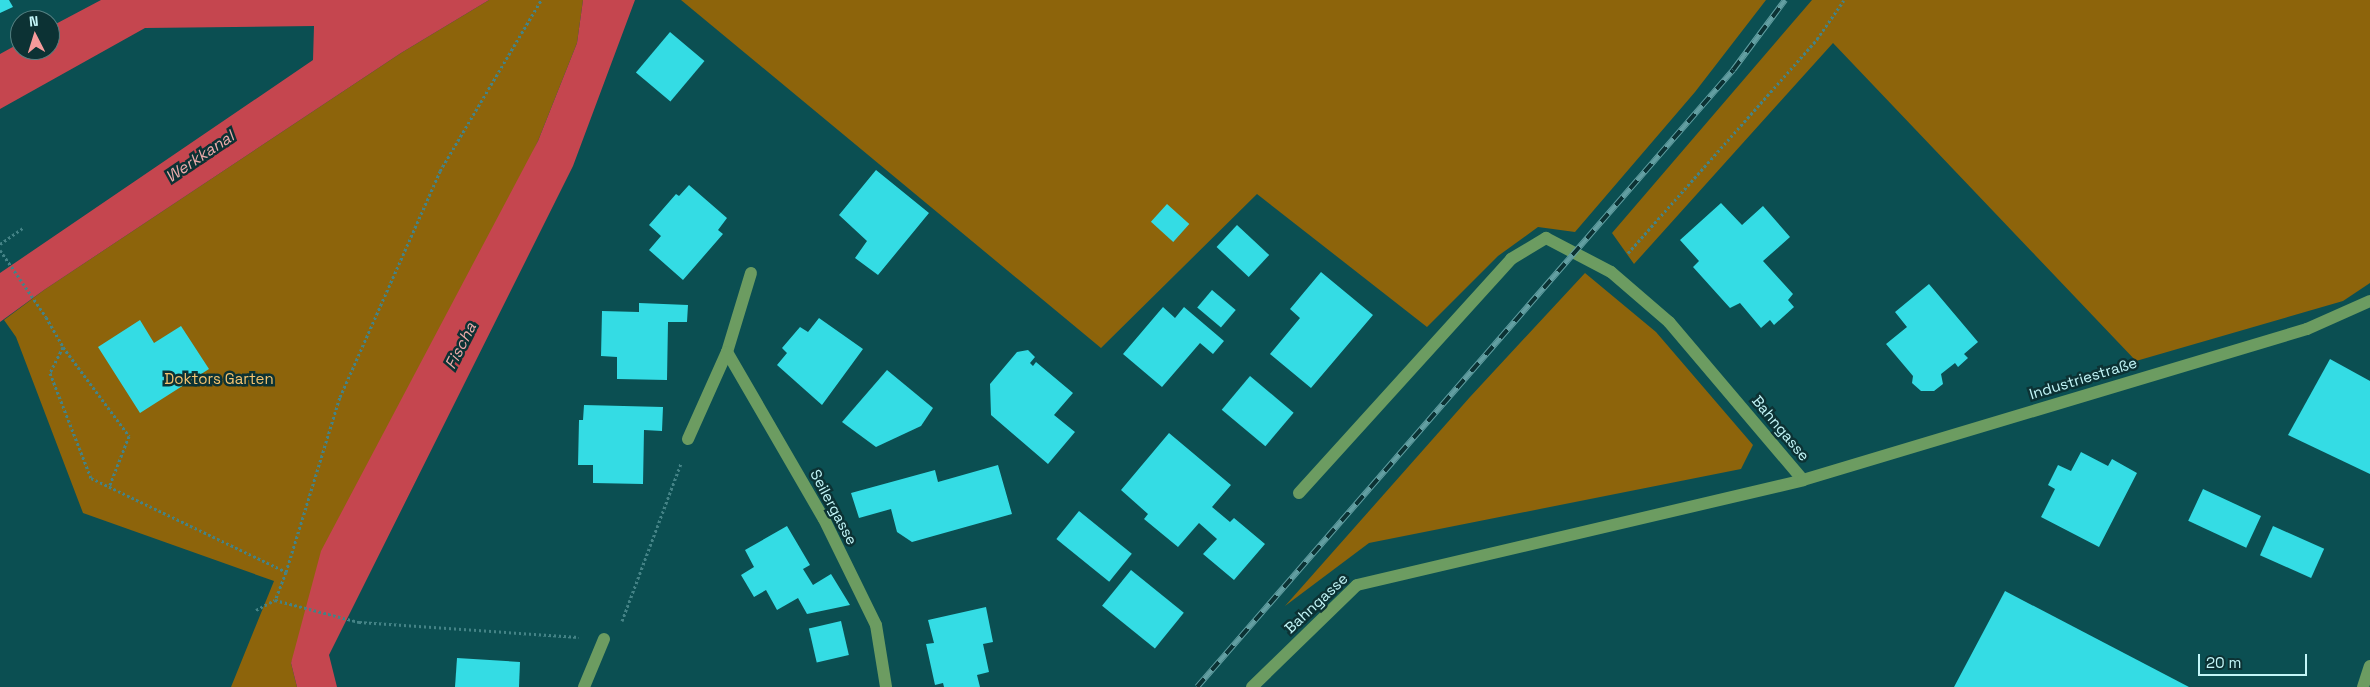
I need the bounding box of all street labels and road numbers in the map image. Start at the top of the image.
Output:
street label: Industriestraße [2027,353,2139,403]
street label: Bahngasse [1748,392,1814,464]
street label: Seilergasse [807,466,861,548]
street label: Bahngasse [1281,569,1351,637]

